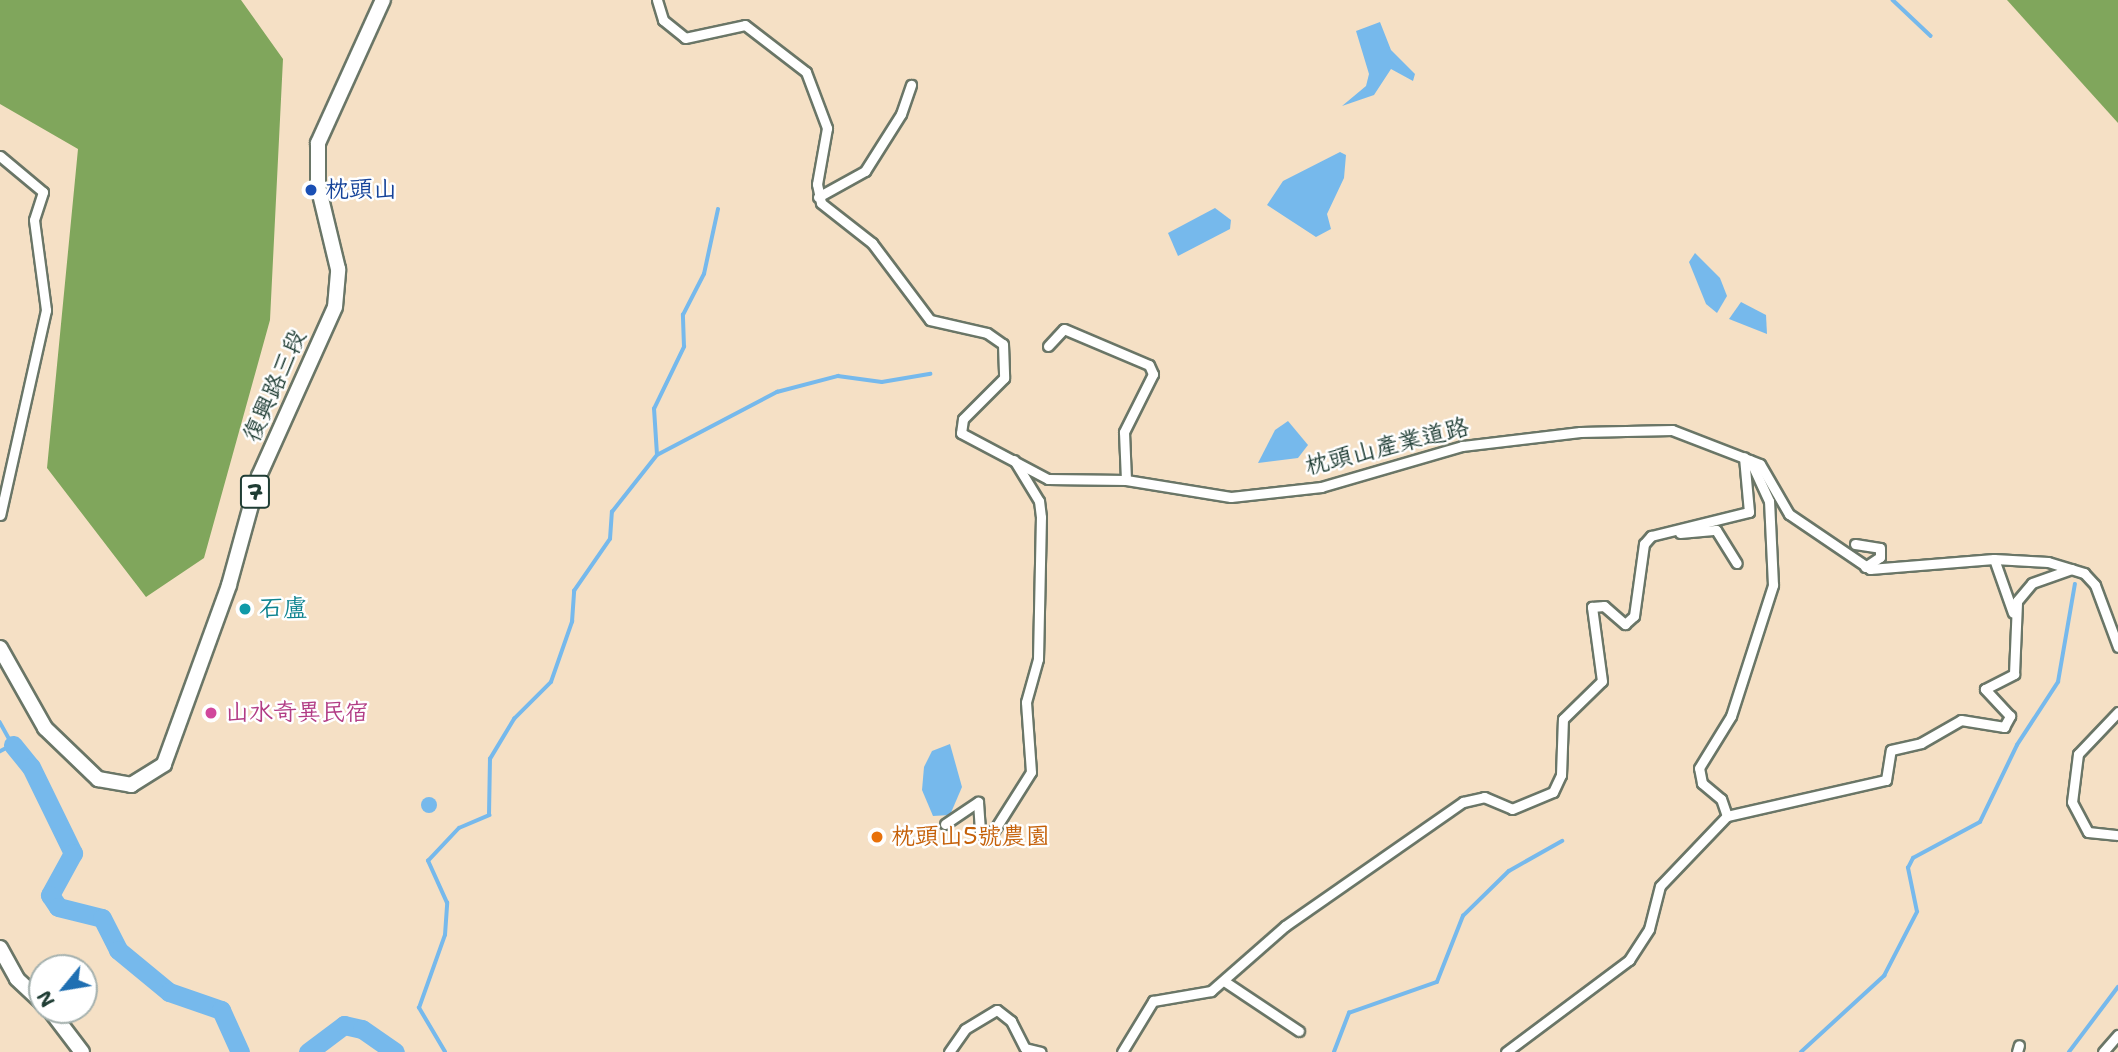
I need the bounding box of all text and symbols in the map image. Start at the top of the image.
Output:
place label: 枕頭山 [325,176,397,204]
marker: 枕頭山 [303,182,319,198]
street label: 復興路三段 [237,325,313,447]
street label: 枕頭山產業道路 [1302,413,1472,481]
road number: 7 [239,472,271,512]
place label: 石盧 [259,595,307,623]
marker: 石盧 [237,601,253,617]
place label: 山水奇異民宿 [225,699,369,727]
marker: 山水奇異民宿 [203,705,219,721]
place label: 枕頭山5號農園 [891,823,1050,851]
marker: 枕頭山5號農園 [869,829,885,845]
north arrow [28,954,98,1024]
text: N [32,986,61,1012]

